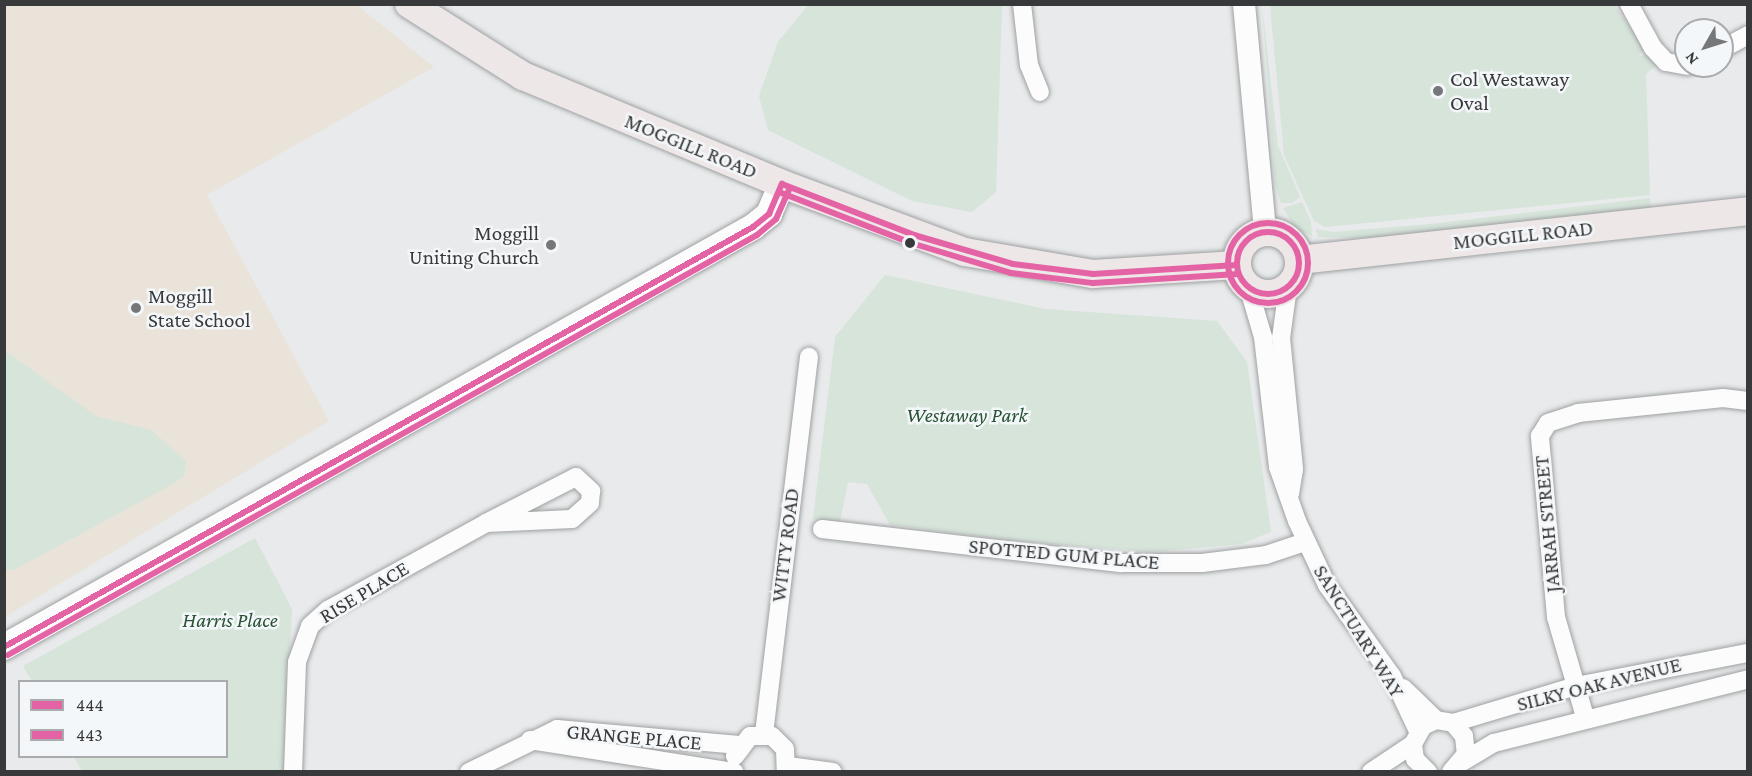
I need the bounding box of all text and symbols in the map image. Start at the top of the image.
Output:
north arrow [1674,18,1734,78]
text: N [1681,49,1701,68]
place label: Col Westaway Oval [1450,66,1569,116]
marker: Col Westaway Oval [1431,84,1445,98]
street label: MOGGILL ROAD [621,108,761,184]
street label: MOGGILL ROAD [1452,215,1594,255]
place label: Moggill Uniting Church [409,220,539,270]
unlabelled marker [904,237,916,249]
marker: Moggill Uniting Church [544,238,558,252]
place label: Moggill State School [148,283,250,333]
marker: Moggill State School [129,301,143,315]
park label: Westaway Park [906,402,1028,428]
street label: JARRAH STREET [1528,454,1566,594]
street label: WITTY ROAD [765,486,805,604]
street label: SPOTTED GUM PLACE [968,533,1160,575]
street label: RISE PLACE [315,556,413,628]
street label: SANCTUARY WAY [1308,560,1410,702]
park label: Harris Place [182,607,278,633]
street label: SILKY OAK AVENUE [1514,651,1684,717]
legend [18,680,228,758]
text: 444 [76,695,104,715]
street label: GRANGE PLACE [565,719,703,755]
text: 443 [76,725,103,745]

